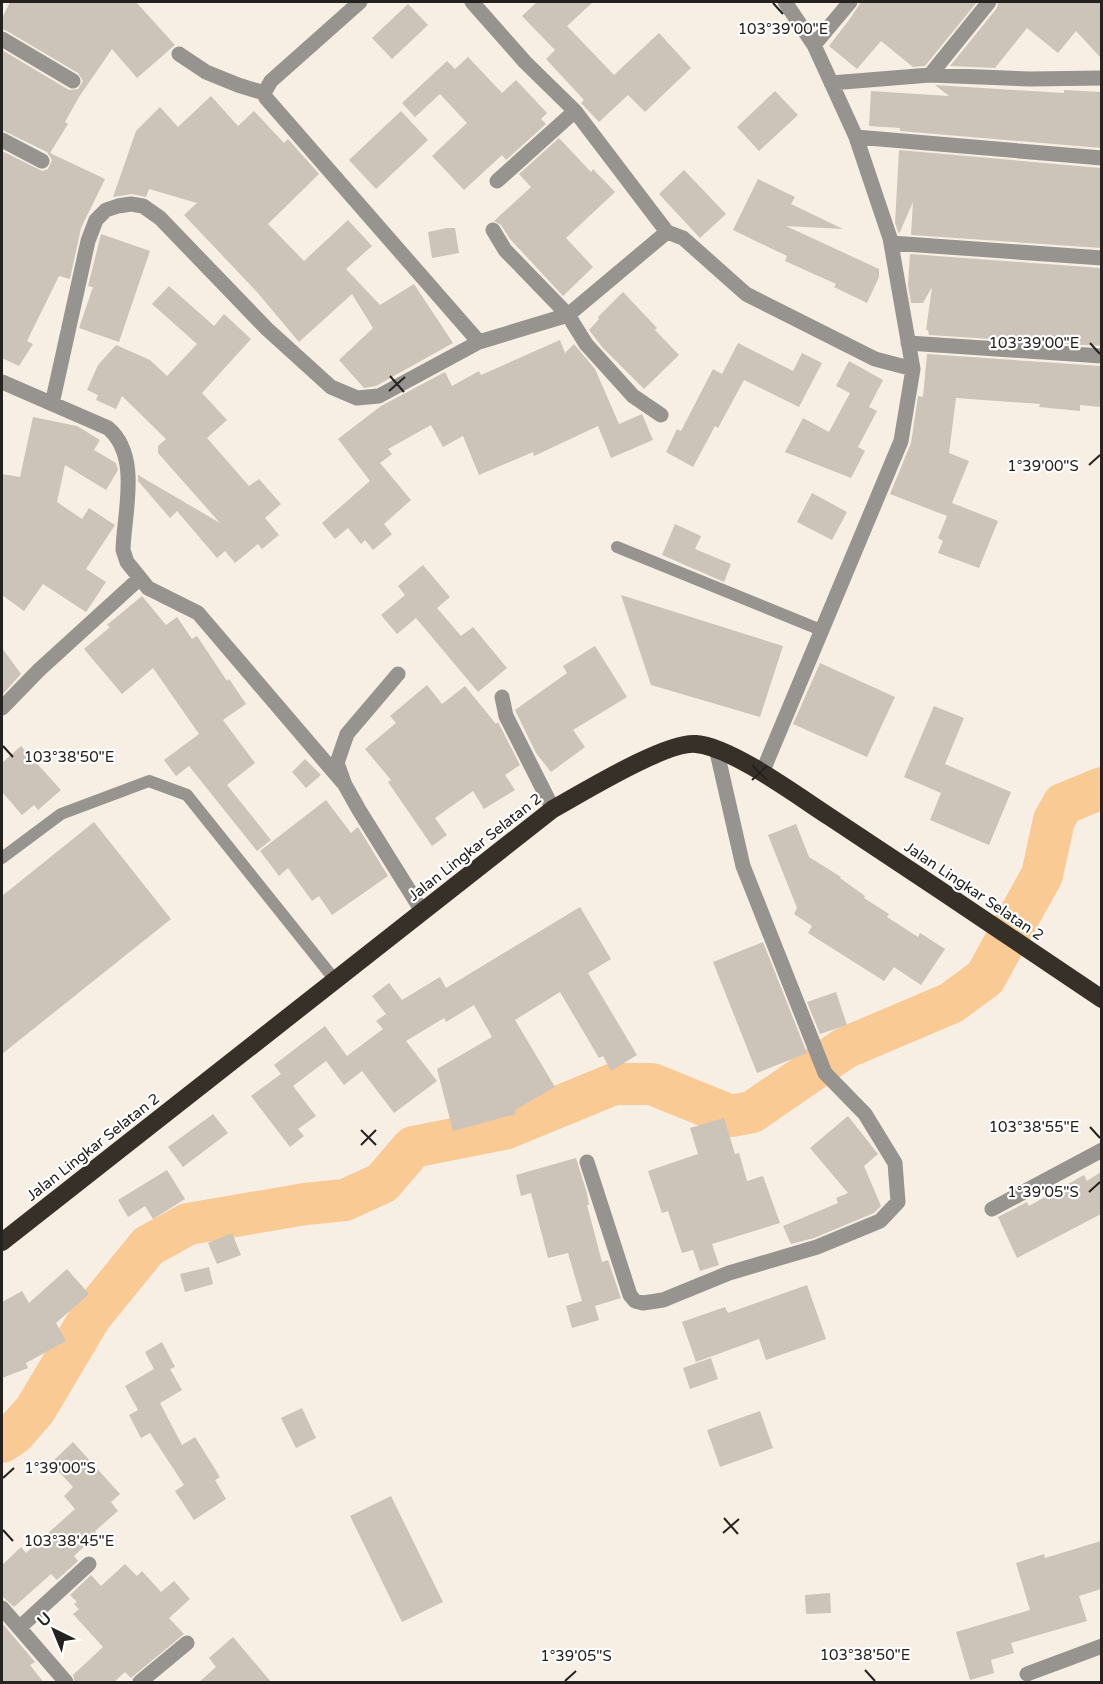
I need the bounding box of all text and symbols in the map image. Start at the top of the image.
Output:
text: 103°39'00"E [738,20,828,38]
text: 103°39'00"E [989,334,1079,352]
text: 1°39'00"S [1007,457,1079,475]
text: 103°38'50"E [24,748,114,766]
street label: Jalan Lingkar Selatan 2 [405,789,545,905]
street label: Jalan Lingkar Selatan 2 [901,838,1047,944]
street label: Jalan Lingkar Selatan 2 [23,1089,163,1205]
text: 103°38'55"E [989,1118,1079,1136]
text: 1°39'05"S [1007,1183,1079,1201]
text: 1°39'00"S [24,1459,96,1477]
text: 103°38'45"E [24,1532,114,1550]
north arrow [24,1600,84,1660]
text: U [33,1608,56,1631]
text: 103°38'50"E [820,1646,910,1664]
text: 1°39'05"S [540,1647,612,1665]

